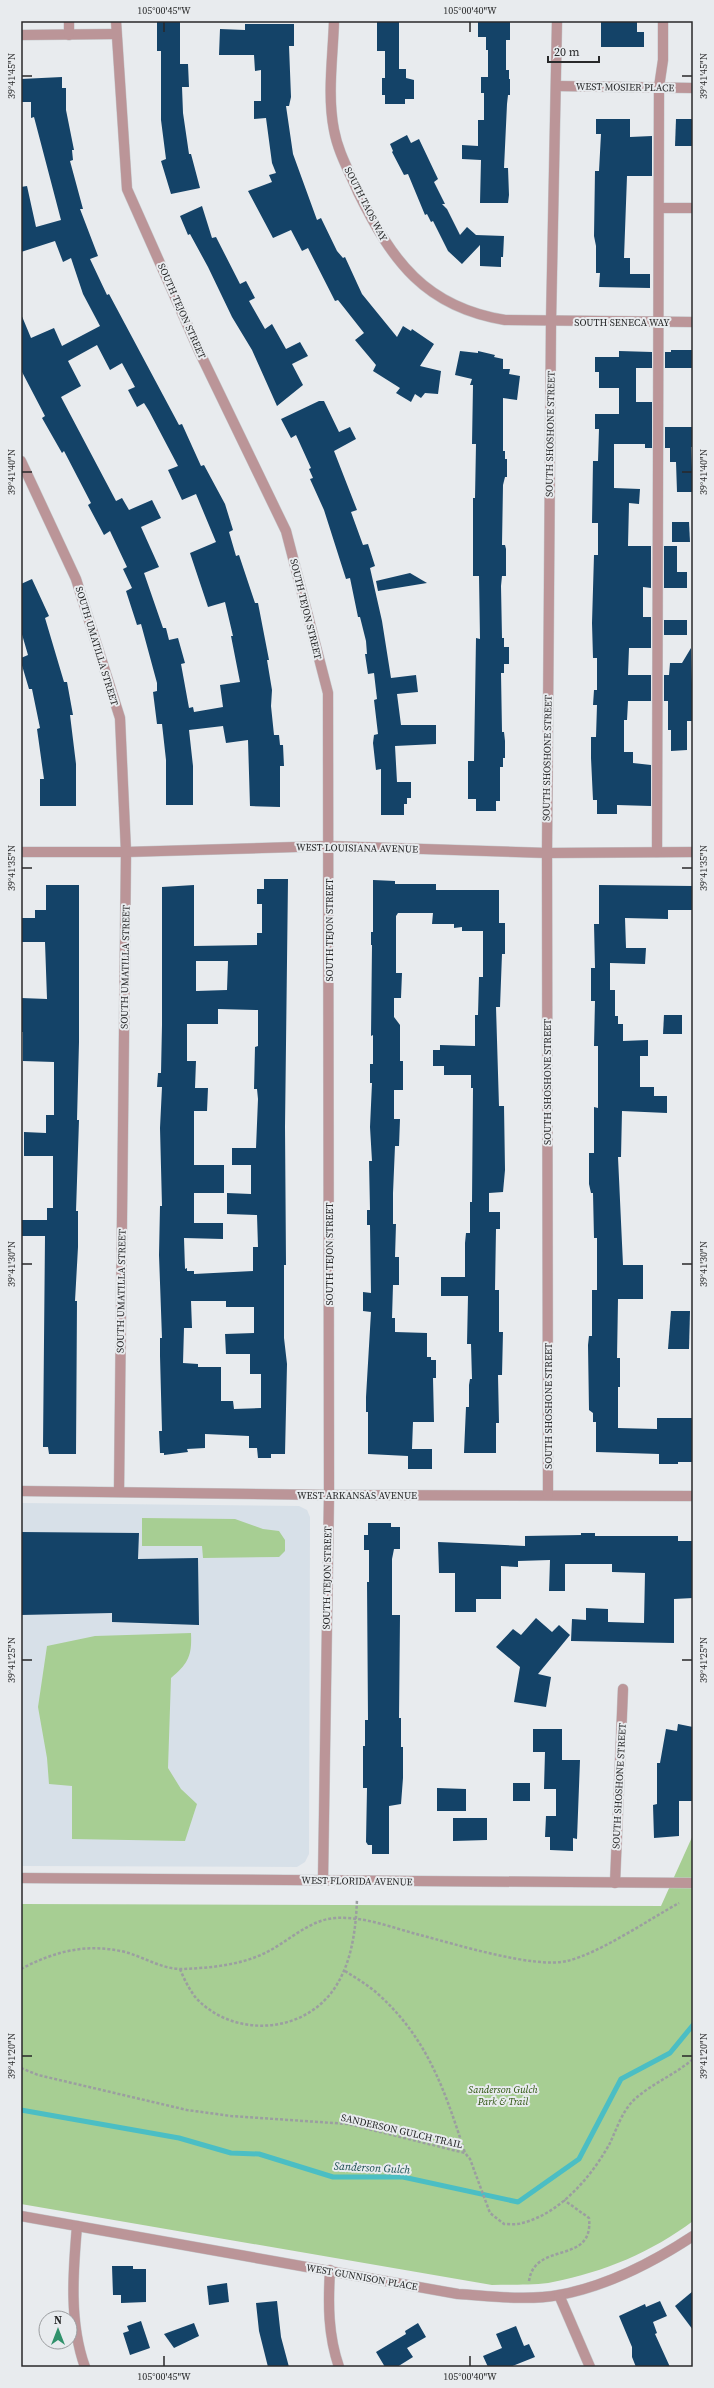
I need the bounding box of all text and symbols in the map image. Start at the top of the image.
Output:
text: 105°00'45"W [137,4,191,17]
text: 105°00'40"W [443,4,497,17]
scale bar [548,38,599,64]
text: 20 m [554,44,580,60]
text: 39°41'45"N [5,53,18,99]
text: 39°41'45"N [697,53,710,99]
street label: WEST MOSIER PLACE [576,80,674,94]
street label: SOUTH TAOS WAY [342,165,391,244]
street label: SOUTH TEJON STREET [155,261,209,361]
street label: SOUTH SENECA WAY [574,316,670,329]
street label: SOUTH SHOSHONE STREET [542,371,558,497]
text: 39°41'40"N [5,449,18,495]
text: 39°41'40"N [697,449,710,495]
street label: SOUTH TEJON STREET [287,557,325,661]
street label: SOUTH UMATILLA STREET [73,585,121,707]
street label: SOUTH SHOSHONE STREET [539,695,555,821]
street label: WEST LOUISIANA AVENUE [296,840,418,856]
text: 39°41'35"N [5,845,18,891]
text: 39°41'35"N [697,845,710,891]
street label: SOUTH TEJON STREET [323,878,336,982]
street label: SOUTH UMATILLA STREET [117,905,133,1029]
street label: SOUTH SHOSHONE STREET [541,1019,554,1145]
street label: SOUTH TEJON STREET [323,1202,336,1306]
street label: SOUTH UMATILLA STREET [113,1229,129,1353]
text: 39°41'30"N [5,1241,18,1287]
text: 39°41'30"N [697,1241,710,1287]
street label: SOUTH SHOSHONE STREET [542,1343,555,1469]
street label: WEST ARKANSAS AVENUE [297,1489,417,1502]
street label: SOUTH TEJON STREET [320,1526,334,1630]
text: 39°41'25"N [5,1637,18,1683]
text: 39°41'25"N [697,1637,710,1683]
street label: SOUTH SHOSHONE STREET [609,1723,629,1849]
street label: WEST FLORIDA AVENUE [301,1874,413,1888]
text: 39°41'20"N [5,2033,18,2079]
text: 39°41'20"N [697,2033,710,2079]
park label: Sanderson Gulch Park & Trail [468,2083,538,2108]
street label: SANDERSON GULCH TRAIL [340,2111,464,2151]
water label: Sanderson Gulch [333,2159,411,2177]
street label: WEST GUNNISON PLACE [305,2261,419,2293]
north arrow [38,2310,78,2350]
text: N [54,2313,62,2328]
text: 105°00'45"W [137,2370,191,2383]
text: 105°00'40"W [443,2370,497,2383]

